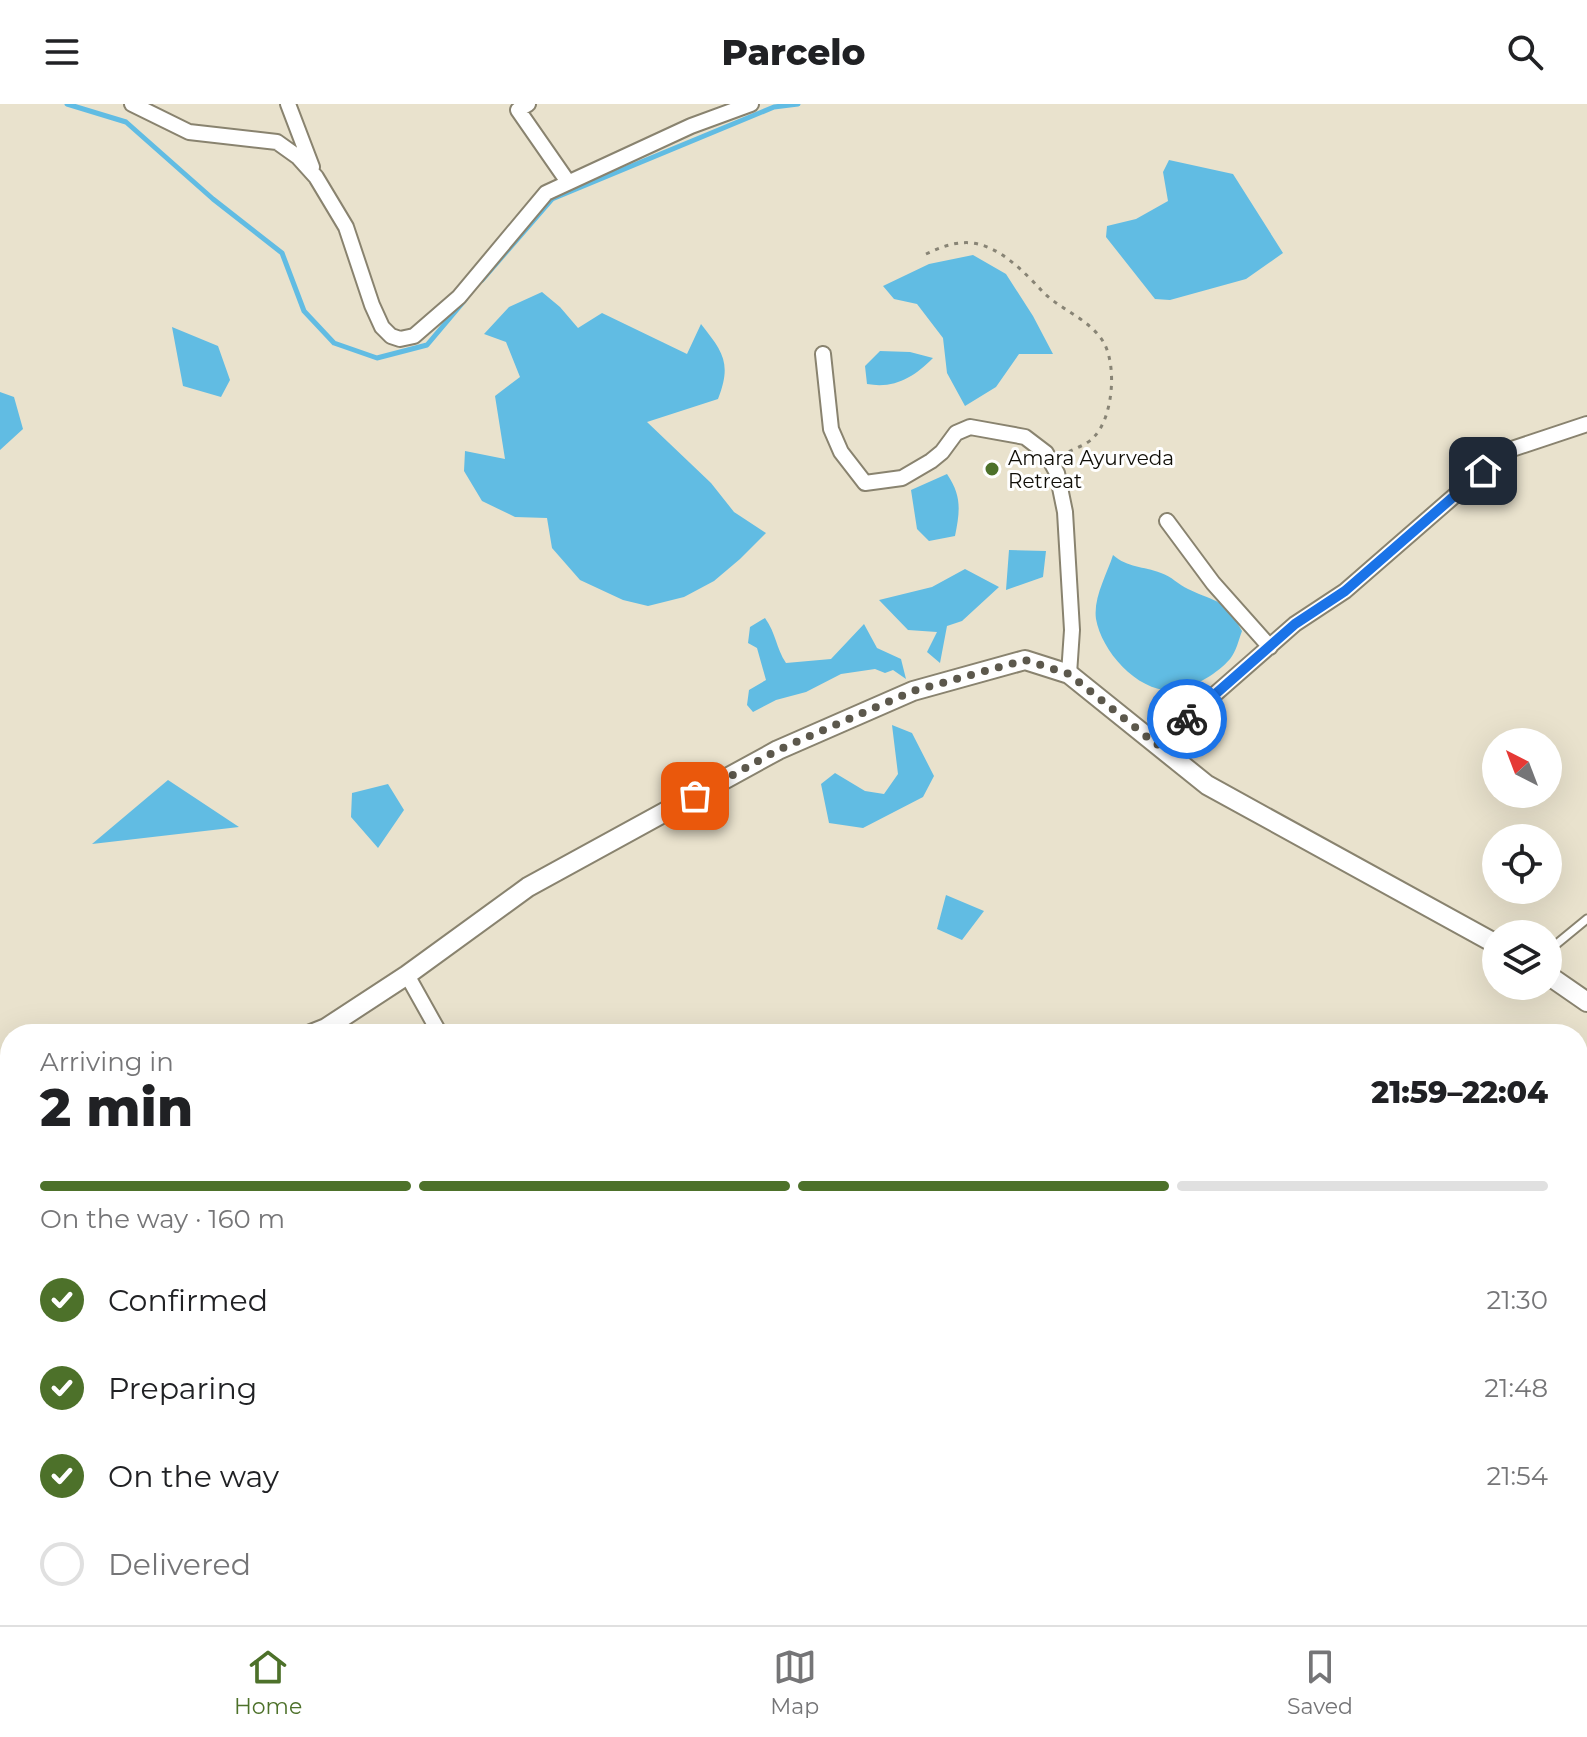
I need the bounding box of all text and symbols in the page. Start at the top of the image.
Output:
icon: menu [40,30,84,74]
text: Parcelo [721,30,866,74]
icon: search [1503,30,1547,74]
pin [1449,437,1517,505]
place label: Amara Ayurveda Retreat [1008,446,1174,493]
icon: home [1461,449,1505,493]
marker: Amara Ayurveda Retreat [983,460,1001,478]
courier [1147,679,1227,759]
icon: bike [1165,697,1209,741]
north arrow [1482,728,1562,808]
map controls [1482,728,1562,1000]
pin [661,762,729,830]
icon: bag [673,774,717,818]
button: locate [1482,824,1562,904]
button: layers [1482,920,1562,1000]
text: Arriving in [40,1046,174,1078]
text: 21:59–22:04 [1371,1074,1548,1111]
text: 2 min [40,1076,193,1139]
text: On the way · 160 m [40,1203,285,1235]
icon: check [40,1278,84,1322]
text: Confirmed [108,1282,268,1319]
text: 21:30 [1486,1284,1548,1316]
icon: check [40,1366,84,1410]
text: Preparing [108,1370,257,1407]
text: 21:48 [1484,1372,1548,1404]
icon: check [40,1454,84,1498]
text: On the way [108,1458,279,1495]
text: 21:54 [1486,1460,1548,1492]
text: Delivered [108,1546,251,1583]
tab: Home [234,1645,302,1720]
tab: Map [770,1645,819,1720]
tab: Saved [1287,1645,1353,1720]

